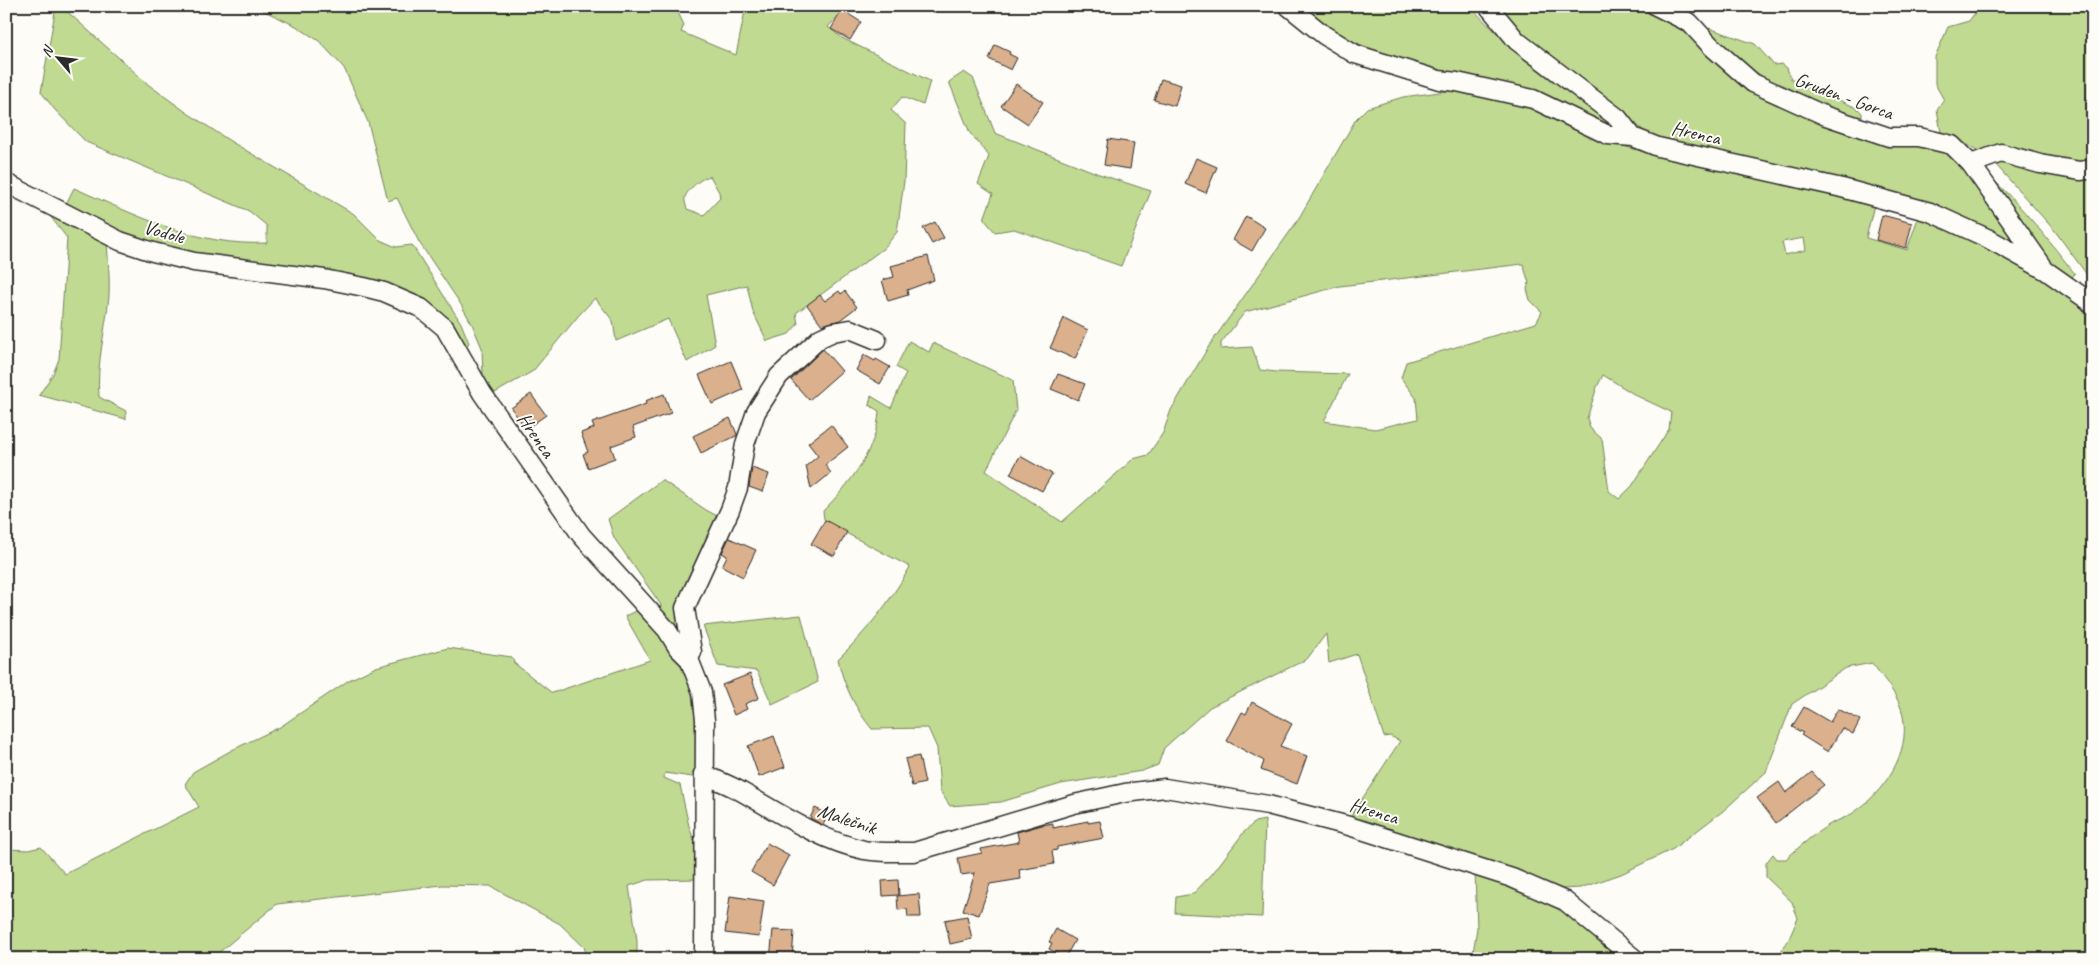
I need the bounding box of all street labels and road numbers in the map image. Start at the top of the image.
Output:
street label: Gruden - Gorca [1791,67,1898,126]
street label: Hrenca [1669,115,1725,151]
street label: Vodole [141,214,189,250]
street label: Hrenca [512,408,562,464]
street label: Hrenca [1347,792,1403,831]
street label: Malečnik [815,798,881,841]

